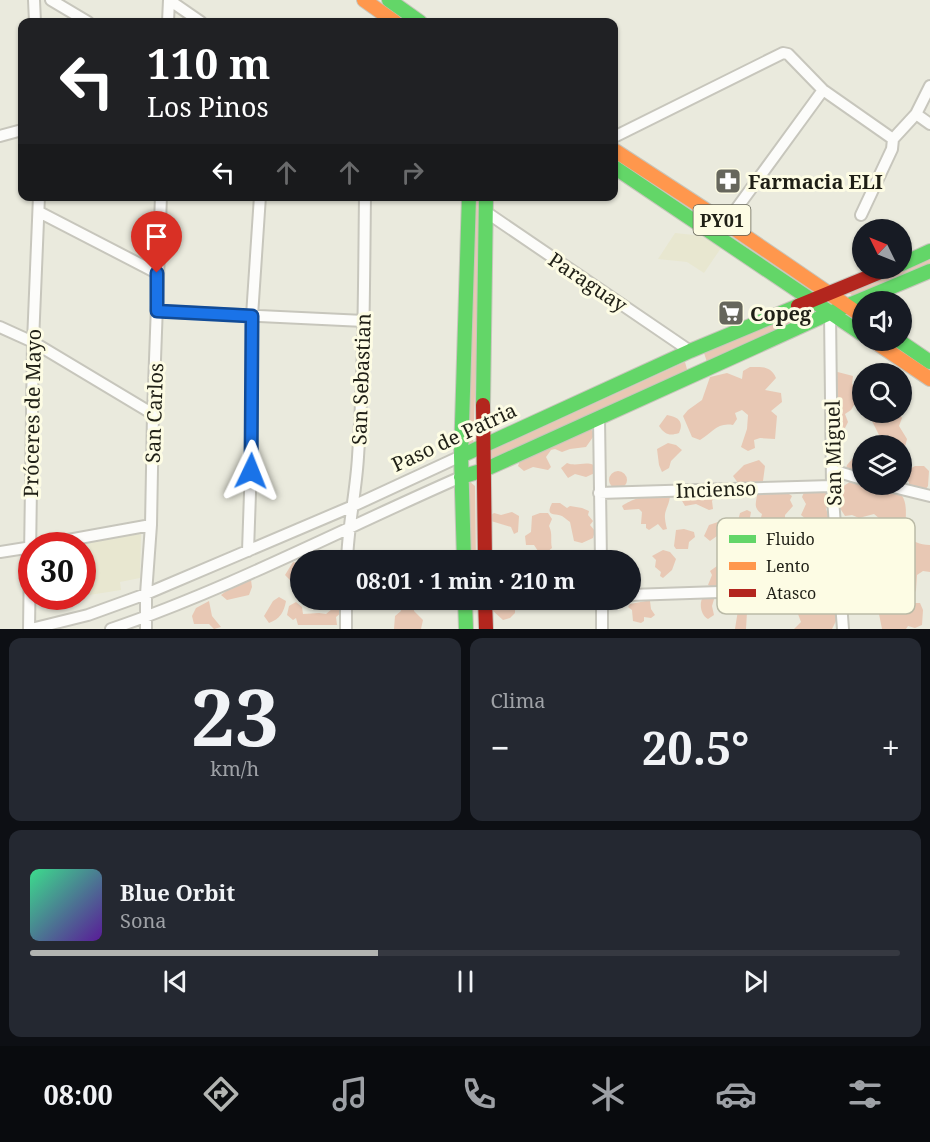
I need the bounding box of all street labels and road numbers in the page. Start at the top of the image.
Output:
road number: PY01 [694,205,750,235]
street label: Paraguay [543,246,633,319]
street label: San Sebastian [345,312,377,445]
street label: Próceres de Mayo [17,328,47,498]
street label: San Carlos [139,363,169,463]
street label: Paso de Patria [387,396,521,478]
street label: San Miguel [819,400,847,506]
street label: Incienso [675,474,757,504]

